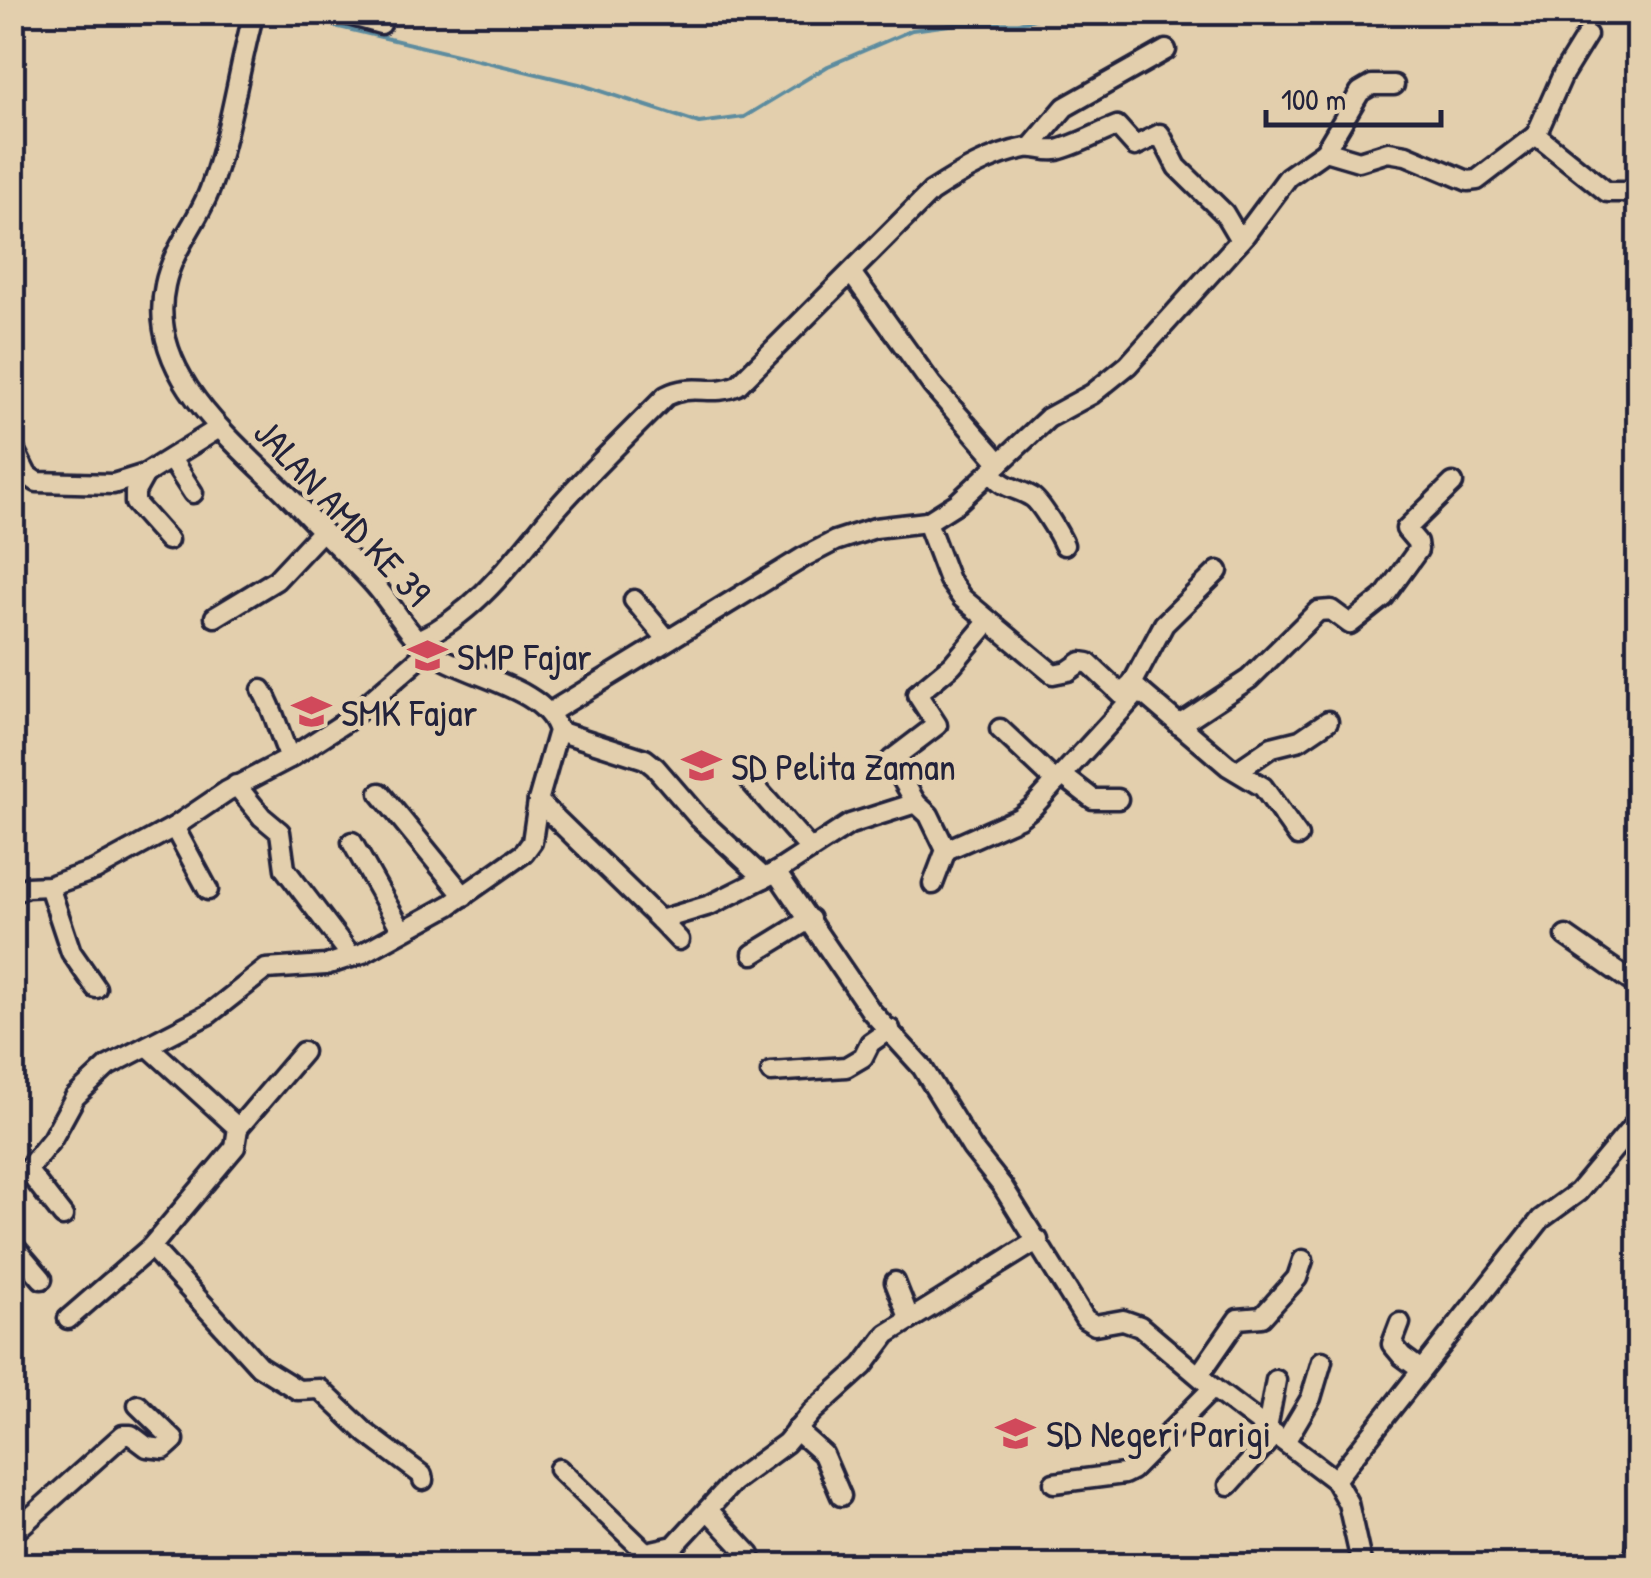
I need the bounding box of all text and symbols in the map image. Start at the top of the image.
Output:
scale bar [1266,65,1441,127]
text: 100 m [1281,79,1346,119]
street label: JALAN AMD KE 39 [243,407,443,617]
place label: SMP Fajar [457,630,592,682]
school or university icon: SMP Fajar [406,635,448,677]
place label: SMK Fajar [341,686,478,738]
school or university icon: SMK Fajar [290,691,332,733]
place label: SD Pelita Zaman [731,740,956,792]
school or university icon: SD Pelita Zaman [680,745,722,787]
place label: SD Negeri Parigi [1046,1407,1271,1459]
school or university icon: SD Negeri Parigi [995,1412,1037,1454]

